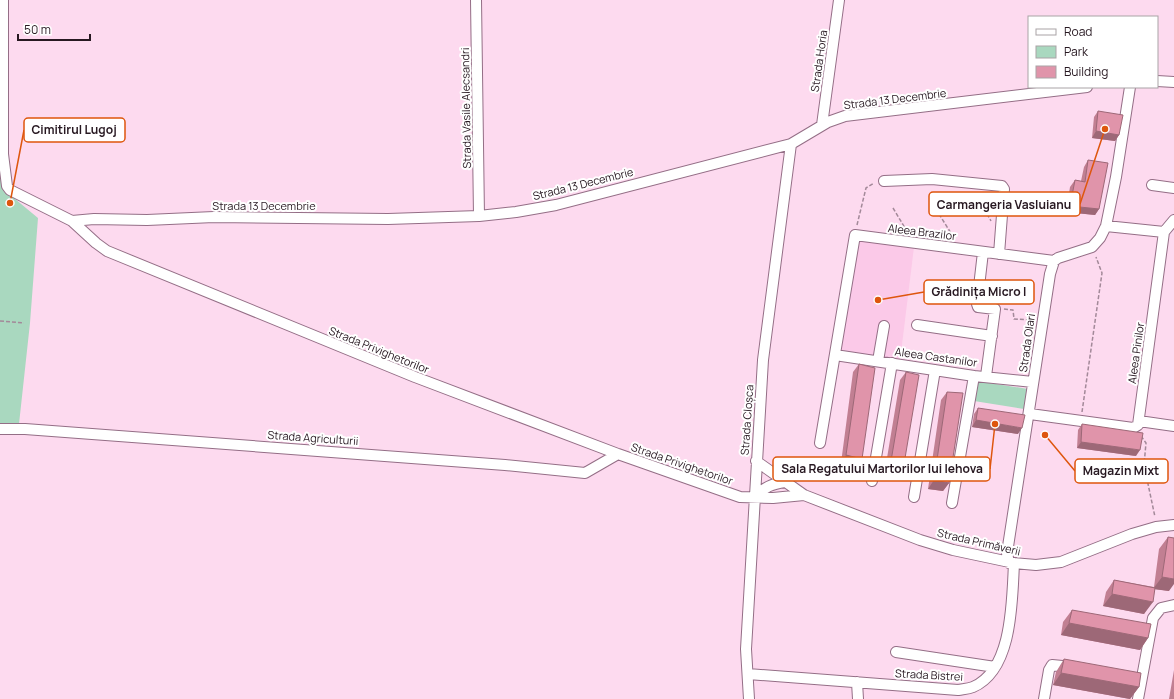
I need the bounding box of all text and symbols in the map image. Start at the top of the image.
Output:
scale bar [18,16,90,42]
legend [1028,16,1158,88]
text: 50 m [24,21,51,38]
text: Road [1064,23,1092,40]
street label: Strada Horia [807,29,830,93]
text: Park [1064,43,1089,60]
street label: Strada Vasile Alecsandri [457,47,474,169]
text: Building [1064,63,1108,80]
street label: Strada 13 Decembrie [843,85,948,112]
callout: Cimitirul Lugoj [24,118,125,142]
text: Cimitirul Lugoj [31,121,117,138]
street label: Strada 13 Decembrie [531,164,635,203]
callout: Carmangeria Vasluianu [929,192,1080,216]
text: Carmangeria Vasluianu [937,196,1071,213]
street label: Strada 13 Decembrie [212,198,316,213]
street label: Aleea Brazilor [887,220,957,243]
callout: Grădinița Micro I [924,280,1034,304]
text: Grădinița Micro I [932,283,1026,300]
street label: Strada Olari [1015,313,1038,373]
street label: Aleea Pinilor [1124,321,1147,385]
street label: Strada Privighetorilor [327,323,432,377]
street label: Aleea Castanilor [894,343,978,370]
street label: Strada Cloșca [737,384,756,456]
street label: Strada Agriculturii [267,427,359,448]
street label: Strada Privighetorilor [629,439,735,488]
callout: Sala Regatului Martorilor lui Iehova [773,457,990,481]
callout: Magazin Mixt [1075,459,1168,483]
text: Sala Regatului Martorilor lui Iehova [781,460,983,477]
text: Magazin Mixt [1083,462,1159,479]
street label: Strada Primăverii [936,525,1022,558]
street label: Strada Bistrei [895,665,963,684]

